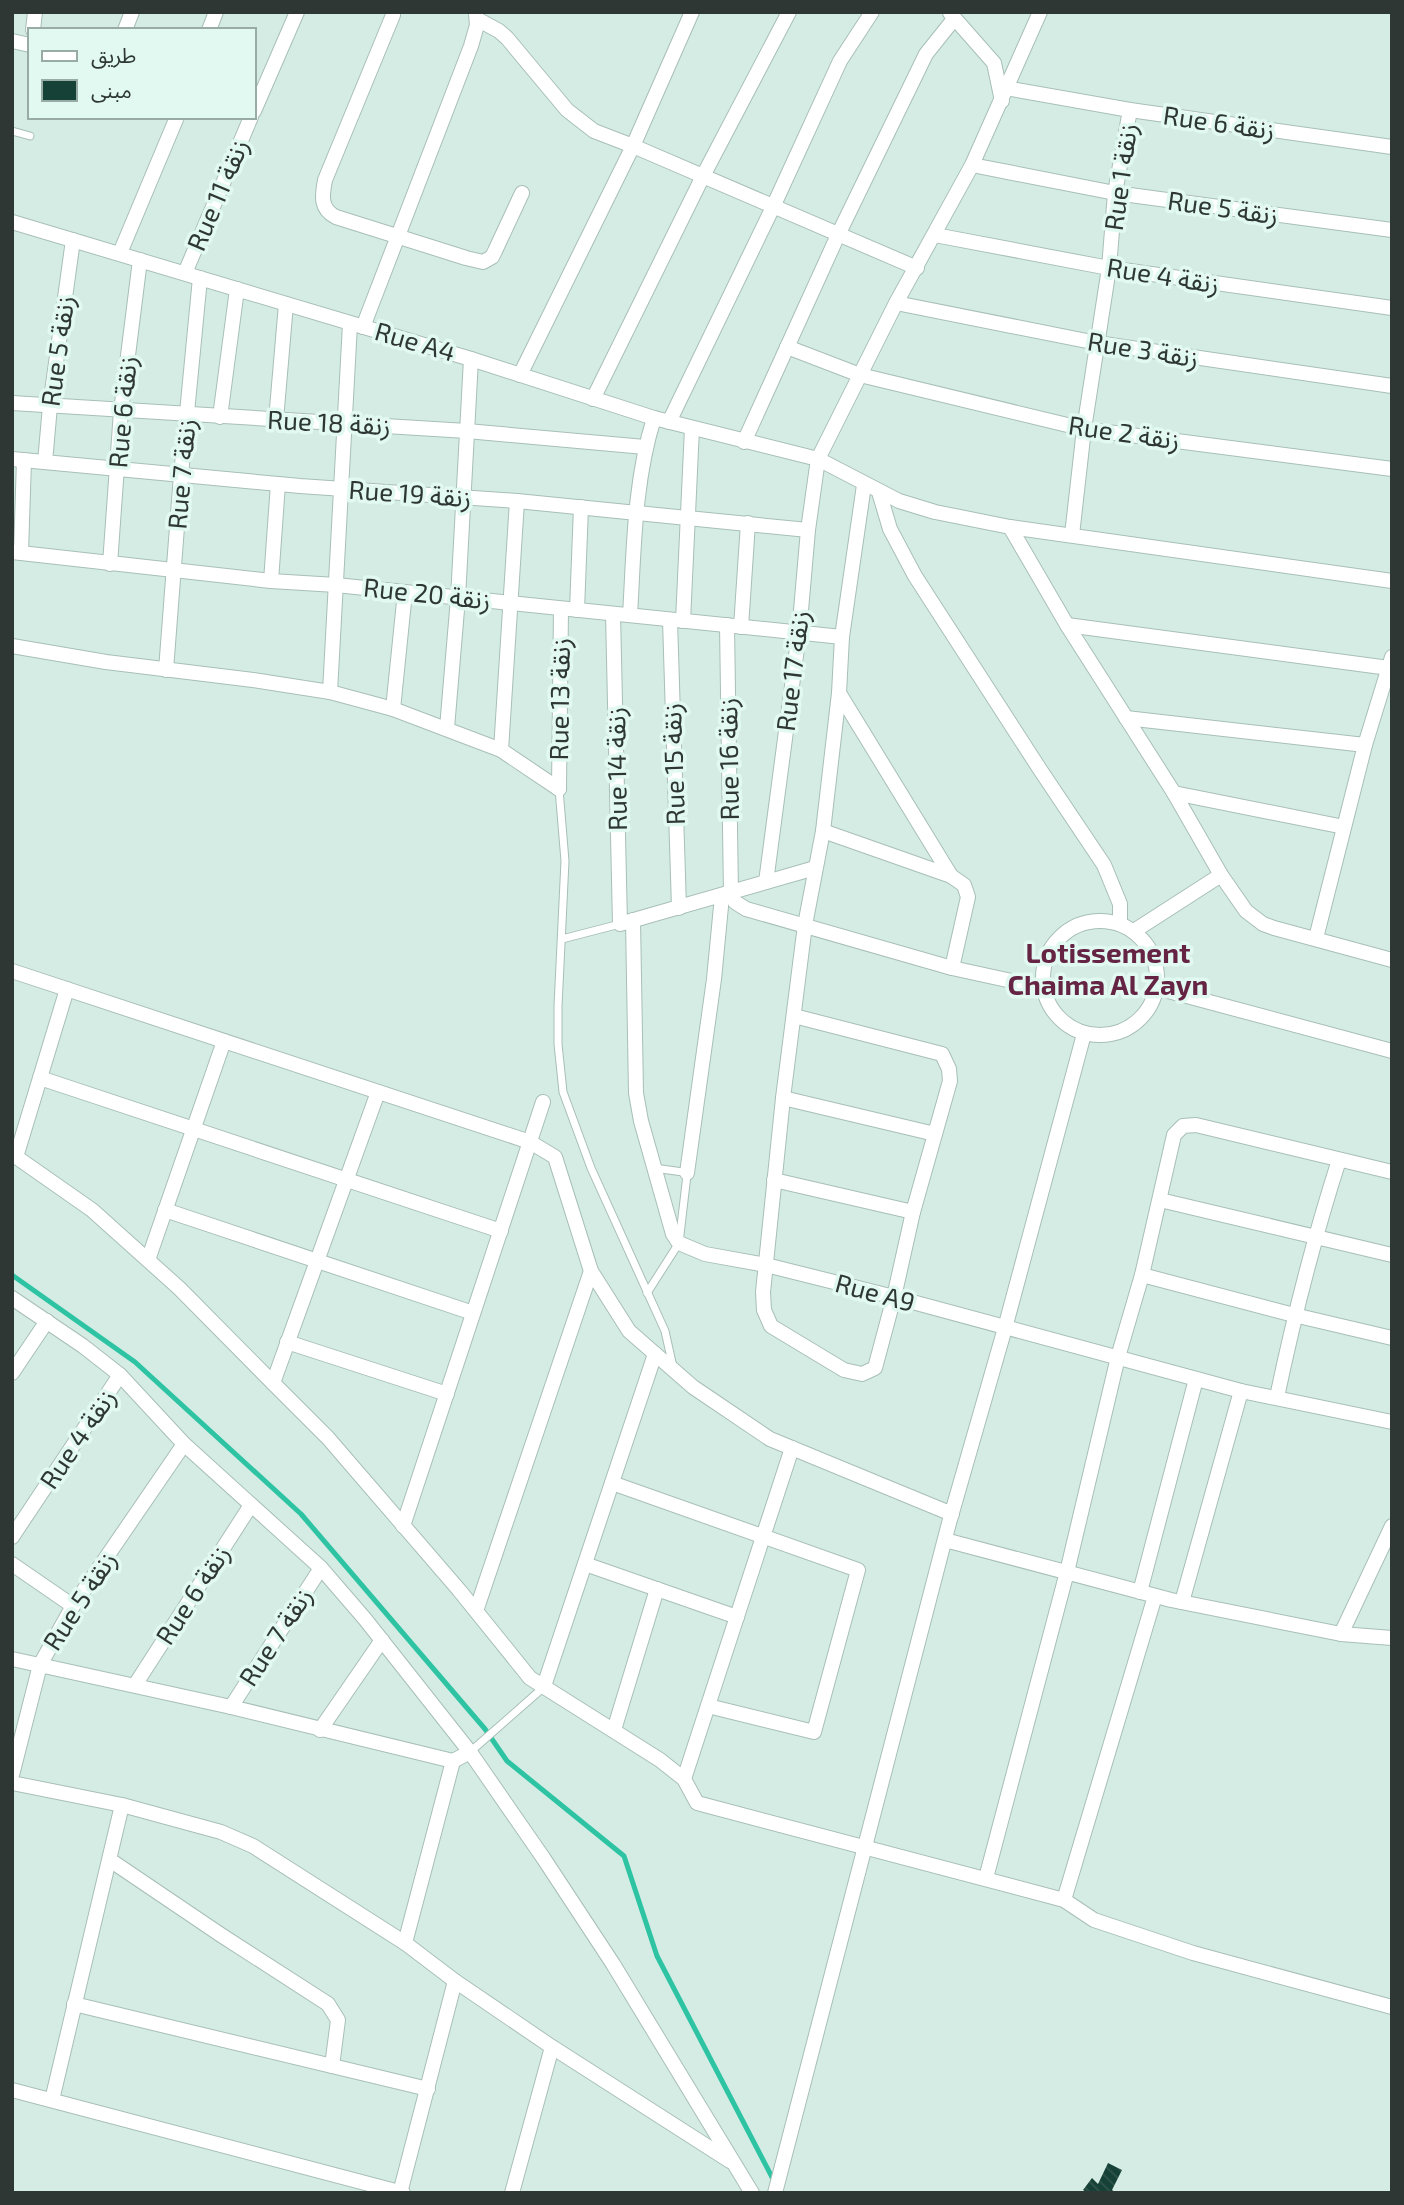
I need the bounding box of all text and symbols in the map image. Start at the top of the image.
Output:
legend [28,28,256,119]
text: طريق [91,42,136,69]
text: مبنى [91,77,132,103]
street label: Rue 6 زنقة [1161,98,1277,146]
street label: Rue 1 زنقة [1097,121,1143,233]
street label: Rue 11 زنقة [179,134,255,255]
street label: Rue 5 زنقة [1166,183,1281,231]
street label: Rue 4 زنقة [1105,250,1222,300]
street label: Rue 5 زنقة [33,293,81,408]
street label: Rue A4 [372,314,459,367]
street label: Rue 3 زنقة [1085,324,1201,374]
street label: Rue 6 زنقة [101,354,143,469]
street label: Rue 18 زنقة [266,403,392,441]
street label: Rue 2 زنقة [1066,408,1182,456]
street label: Rue 7 زنقة [160,417,202,531]
street label: Rue 19 زنقة [348,473,473,513]
street label: Rue 20 زنقة [362,570,492,616]
street label: Rue 17 زنقة [769,609,815,733]
street label: Rue 13 زنقة [542,637,576,761]
street label: Rue 16 زنقة [711,697,745,821]
street label: Rue 15 زنقة [655,703,691,826]
street label: Rue 14 زنقة [599,707,633,831]
district label: Lotissement Chaima Al Zayn [1008,935,1208,1001]
street label: Rue A9 [832,1266,919,1317]
street label: Rue 4 زنقة [32,1382,122,1495]
street label: Rue 6 زنقة [148,1539,236,1650]
street label: Rue 5 زنقة [35,1545,123,1656]
street label: Rue 7 زنقة [232,1581,319,1692]

